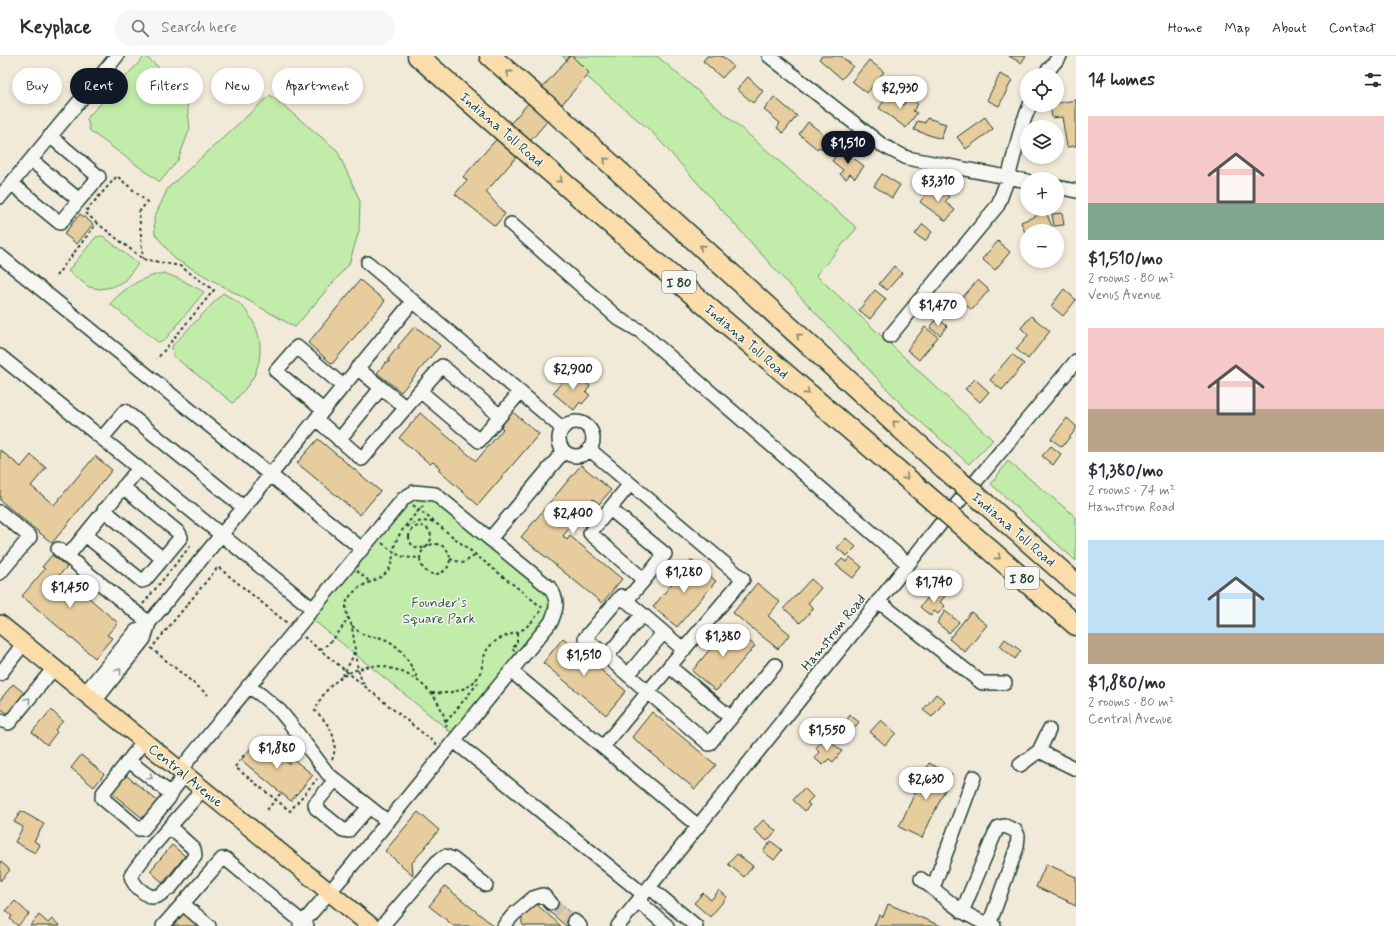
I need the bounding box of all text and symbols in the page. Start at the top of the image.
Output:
search box [115,10,395,46]
text: Keyplace [20,15,91,40]
icon: search [129,17,151,39]
text: Search here [161,18,237,38]
text: Home [1168,19,1202,37]
text: Map [1224,19,1250,37]
text: About [1272,19,1307,37]
text: Contact [1329,19,1376,37]
chip: Buy [12,68,62,104]
chip: Rent [70,68,128,104]
chip: Filters [136,68,203,104]
chip: New [211,68,264,104]
chip: Apartment [272,68,363,104]
map controls [1020,68,1064,268]
button: locate [1020,68,1064,112]
text: 14 homes [1088,69,1155,91]
icon: filters [1362,69,1384,91]
one-way arrow [507,70,514,77]
pin: $2,930 [867,76,933,110]
text: $2,930 [881,80,919,97]
street label: Indiana Toll Road [456,88,547,171]
button: layers [1020,120,1064,164]
pin: $1,510 [815,131,881,165]
text: $1,510 [830,135,866,152]
icon: home [1200,142,1272,214]
one-way arrow [603,157,611,164]
pin: $3,310 [905,169,971,203]
button: + [1020,172,1064,216]
text: $3,310 [921,173,955,190]
one-way arrow [555,175,562,182]
button: − [1020,224,1064,268]
one-way arrow [699,245,707,252]
text: $1,510/mo [1088,248,1163,270]
text: 2 rooms · 80 m² [1088,270,1174,287]
road number: I 80 [662,271,696,293]
text: Venus Avenue [1088,287,1161,304]
pin: $1,470 [905,293,971,327]
text: $1,470 [919,297,957,314]
street label: Indiana Toll Road [701,300,792,383]
one-way arrow [796,333,804,340]
icon: home [1200,354,1272,426]
pin: $2,900 [540,357,606,391]
text: $2,900 [553,361,593,378]
one-way arrow [802,387,810,395]
one-way arrow [892,421,900,428]
text: $1,380/mo [1088,460,1163,482]
one-way arrow [901,472,908,479]
text: 2 rooms · 74 m² [1088,482,1175,499]
street label: Indiana Toll Road [968,488,1059,571]
text: Hamstrom Road [1088,499,1175,516]
pin: $2,400 [540,501,606,535]
text: $2,400 [553,505,593,522]
one-way arrow [993,552,1000,559]
pin: $1,280 [651,560,717,594]
text: $1,280 [665,564,703,581]
icon: home [1200,566,1272,638]
road number: I 80 [1005,567,1039,589]
pin: $1,740 [901,570,967,604]
text: $1,740 [915,574,953,591]
pin: $1,450 [37,575,103,609]
text: $1,450 [51,579,89,596]
street label: Hamstrom Road [797,591,870,675]
park label: Founder's Square Park [403,594,475,628]
pin: $1,380 [690,624,756,658]
text: $1,380 [705,628,741,645]
pin: $1,510 [551,643,617,677]
text: $1,510 [566,647,602,664]
one-way arrow [114,668,121,675]
text: $1,880/mo [1088,672,1166,694]
text: 2 rooms · 80 m² [1088,694,1174,711]
one-way arrow [23,698,30,705]
text: Central Avenue [1088,711,1173,728]
pin: $1,550 [794,718,860,752]
text: $1,550 [808,722,846,739]
pin: $1,880 [244,736,310,770]
street label: Central Avenue [144,740,227,812]
text: $1,880 [258,740,296,757]
pin: $2,630 [893,767,959,801]
text: $2,630 [908,771,944,788]
one-way arrow [146,773,153,780]

